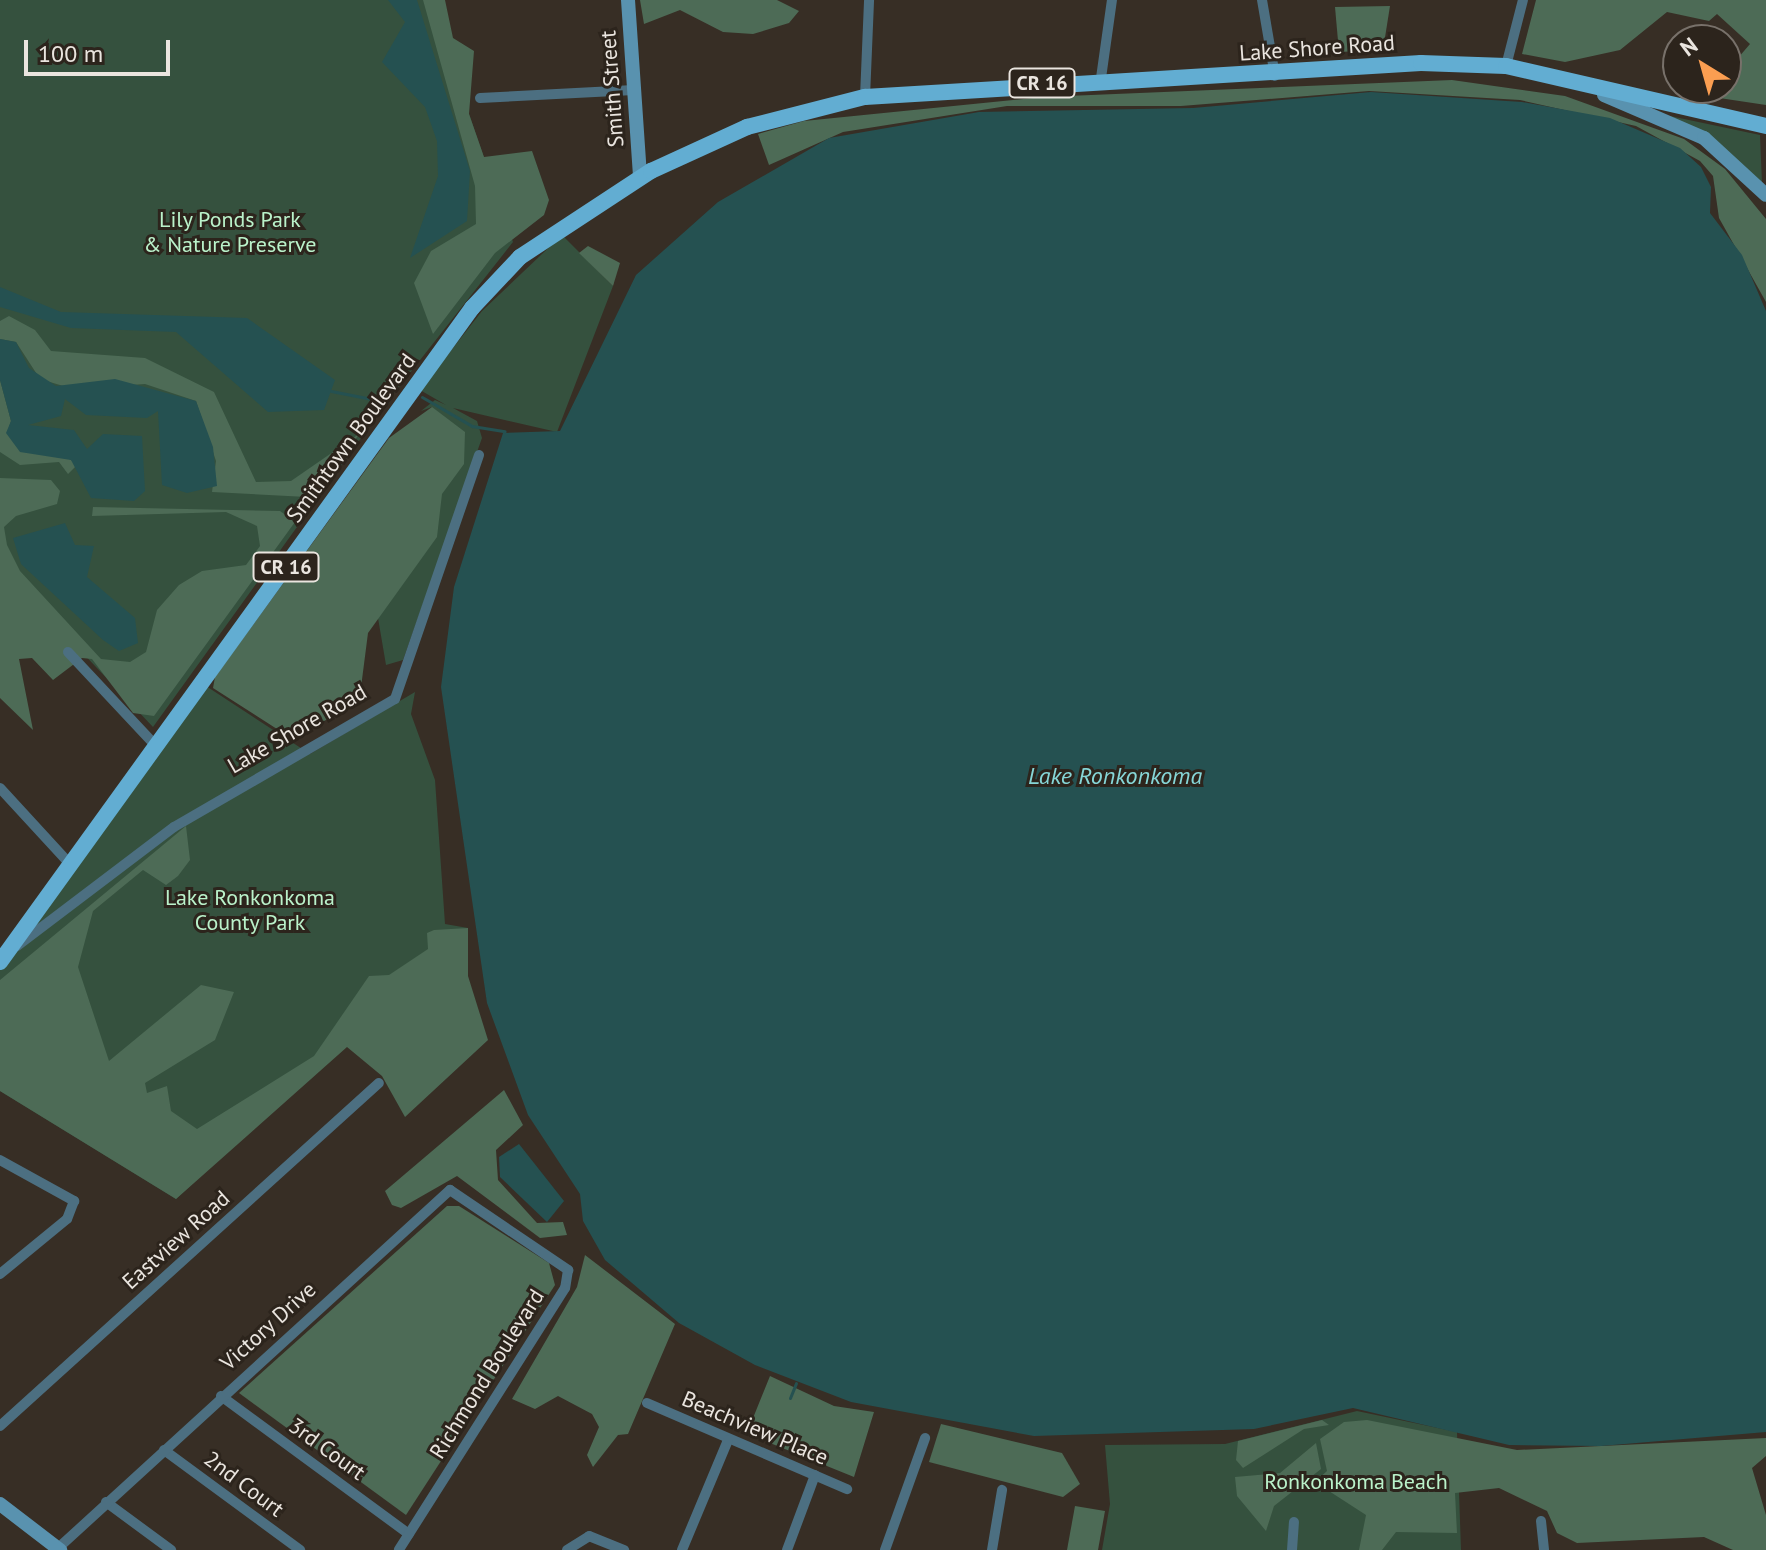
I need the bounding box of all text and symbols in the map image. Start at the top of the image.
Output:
scale bar [28,24,174,74]
north arrow [1662,24,1742,104]
street label: Lake Shore Road [1238,29,1396,67]
street label: Smith Street [595,30,629,148]
text: N [1675,31,1703,62]
text: 100 m [38,38,103,69]
road number: CR 16 [1008,67,1076,99]
park label: Lily Ponds Park & Nature Preserve [144,206,316,258]
street label: Smithtown Boulevard [281,348,421,528]
road number: CR 16 [252,551,320,583]
street label: Lake Shore Road [223,679,371,779]
water label: Lake Ronkonkoma [1028,762,1202,790]
park label: Lake Ronkonkoma County Park [165,884,335,936]
street label: Eastview Road [117,1185,235,1295]
street label: Victory Drive [214,1276,322,1376]
street label: Richmond Boulevard [424,1284,550,1464]
street label: Beachview Place [678,1385,832,1471]
street label: 3rd Court [284,1412,370,1486]
street label: 2nd Court [199,1446,289,1522]
park label: Ronkonkoma Beach [1264,1469,1448,1495]

